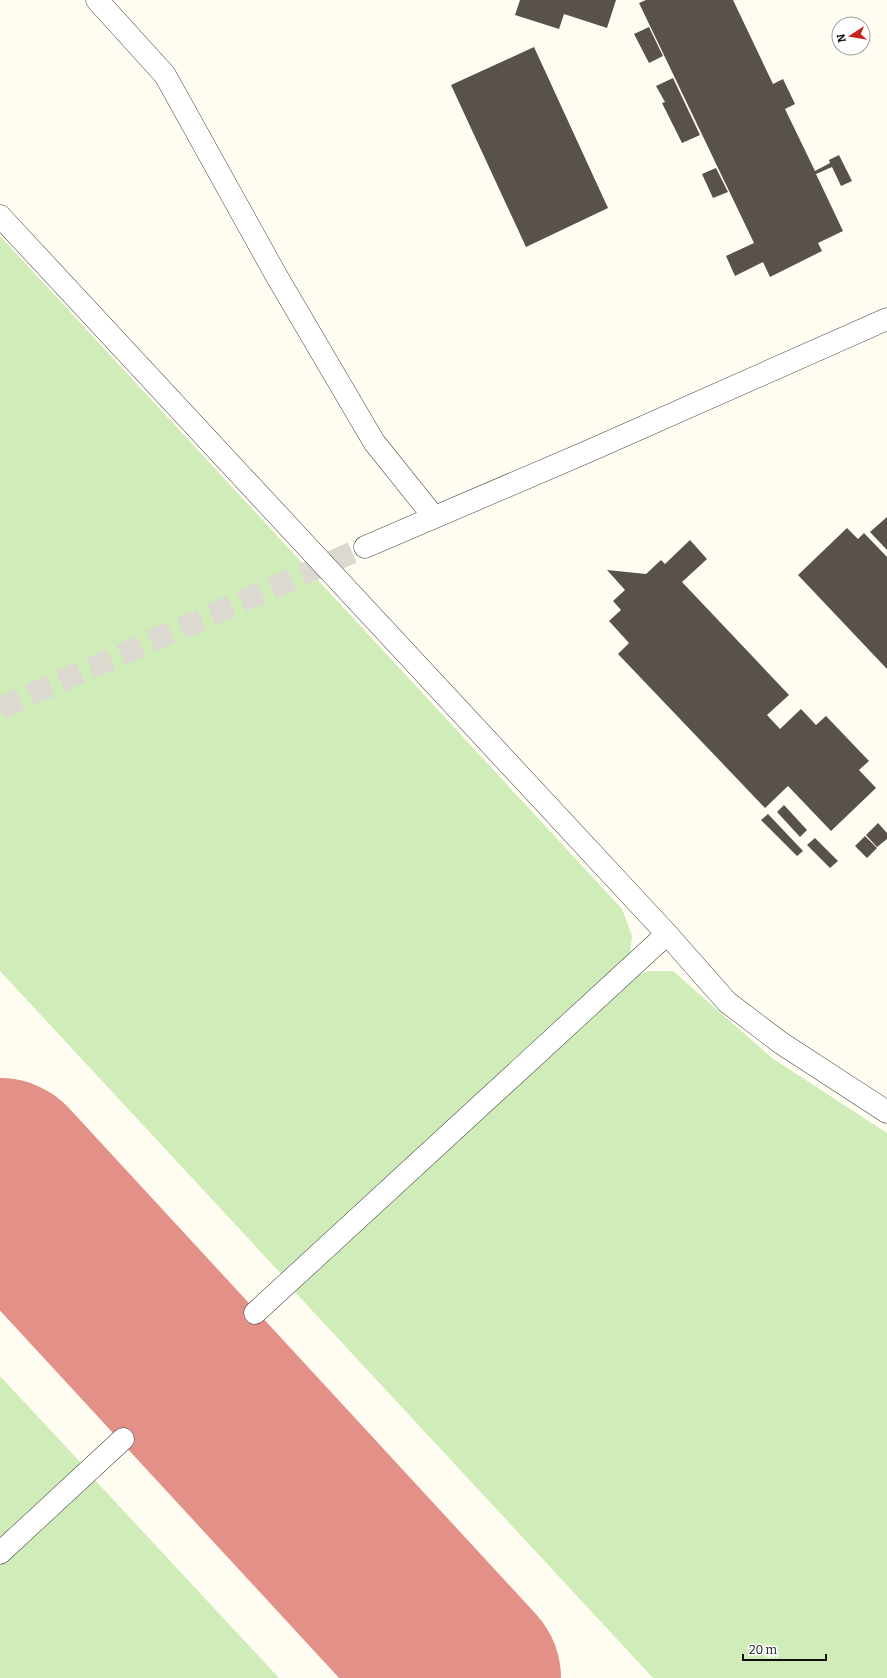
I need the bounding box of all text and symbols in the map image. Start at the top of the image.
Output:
north arrow [831,16,871,56]
text: N [834,32,849,43]
scale bar [743,1636,826,1662]
text: 20 m [749,1643,778,1657]

